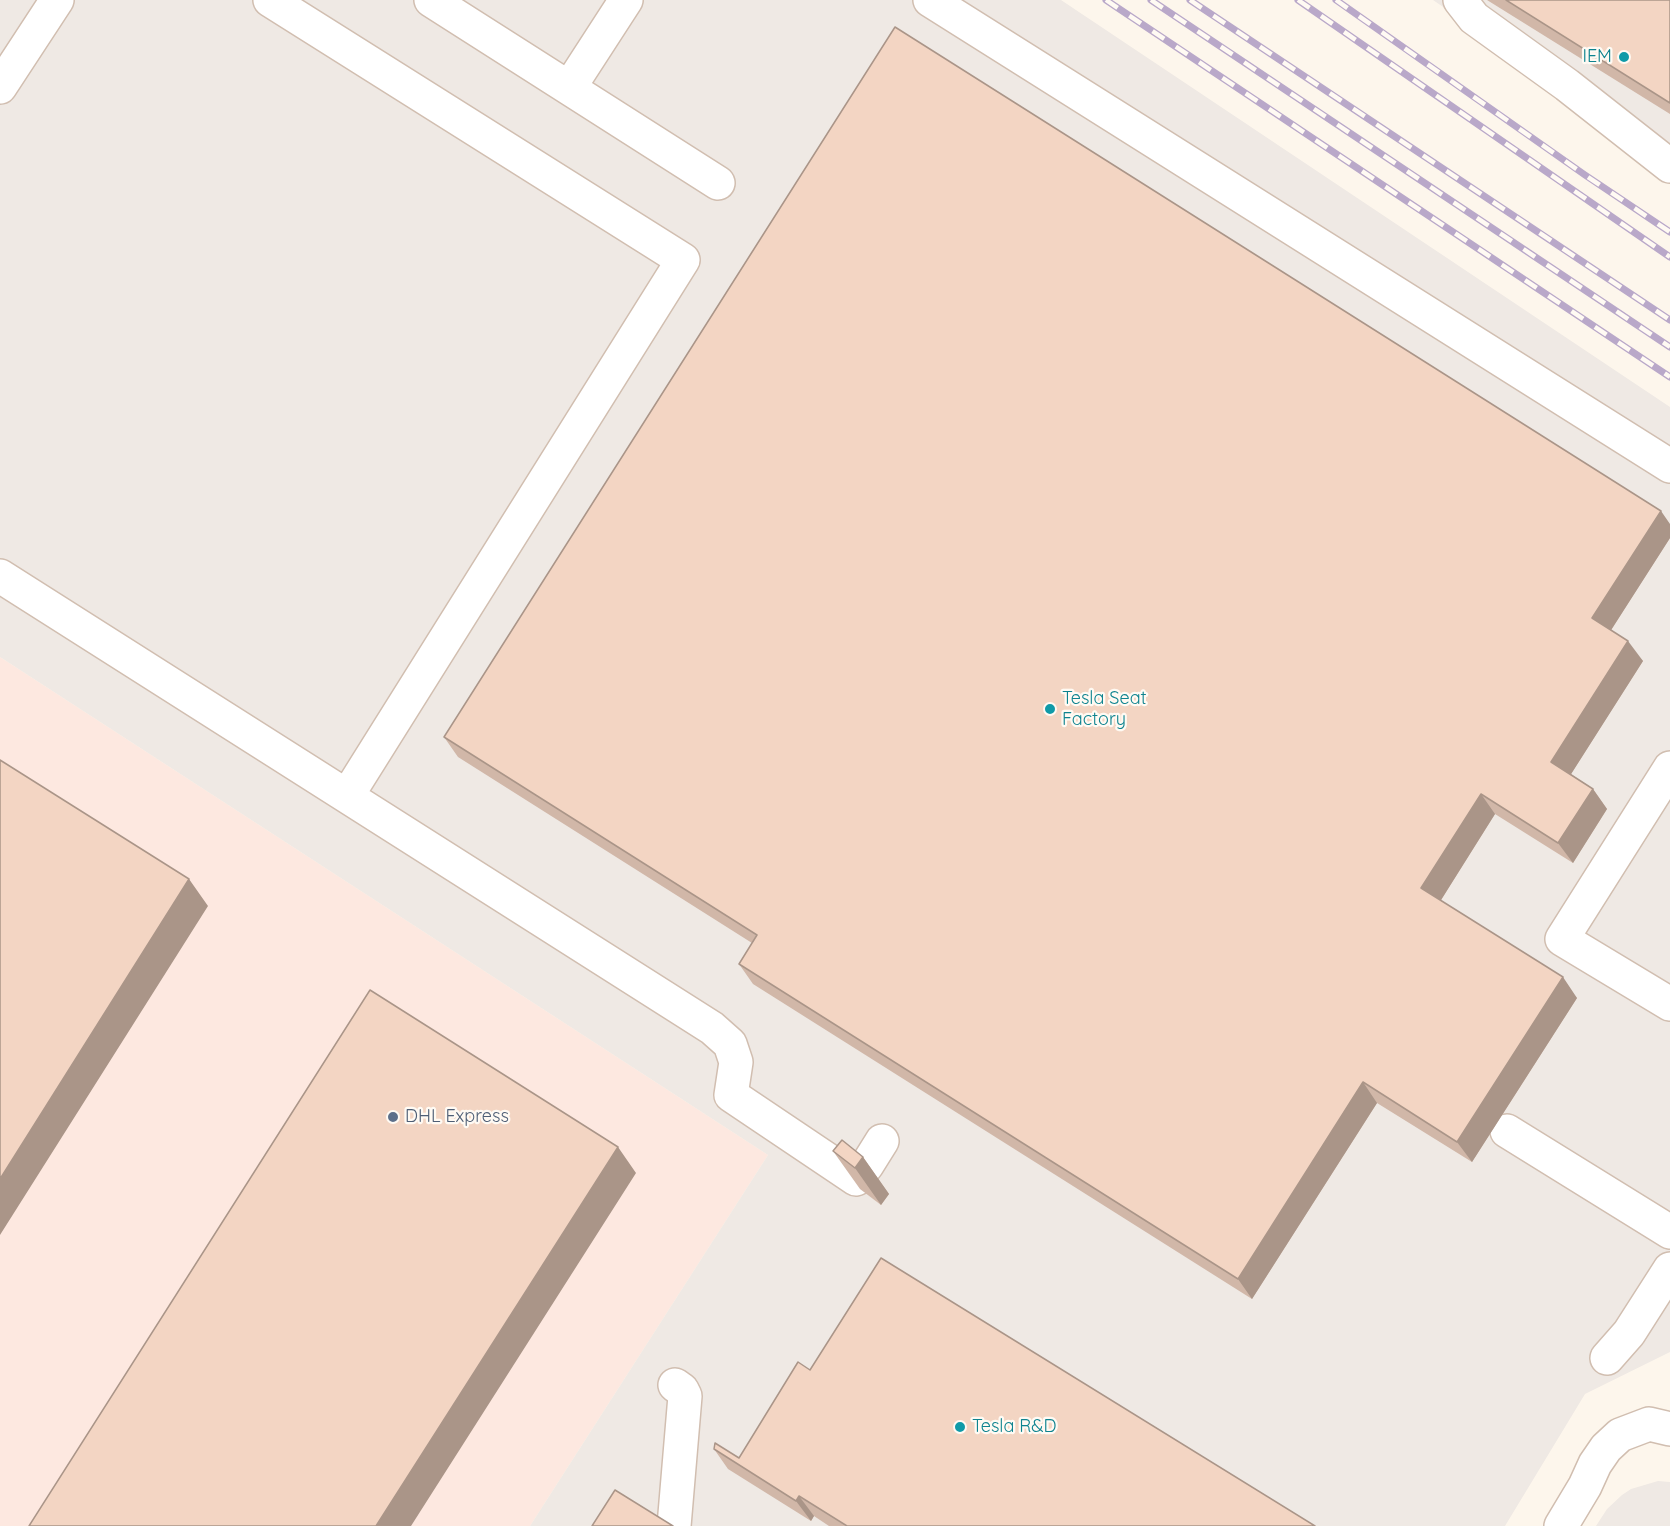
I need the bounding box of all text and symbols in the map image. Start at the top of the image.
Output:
place label: IEM [1582,46,1612,68]
marker: IEM [1617,50,1631,64]
place label: Tesla Seat Factory [1062,688,1147,730]
marker: Tesla Seat Factory [1043,702,1057,716]
place label: DHL Express [405,1106,509,1128]
marker: DHL Express [386,1110,400,1124]
place label: Tesla R&D [972,1416,1057,1438]
marker: Tesla R&D [953,1420,967,1434]

